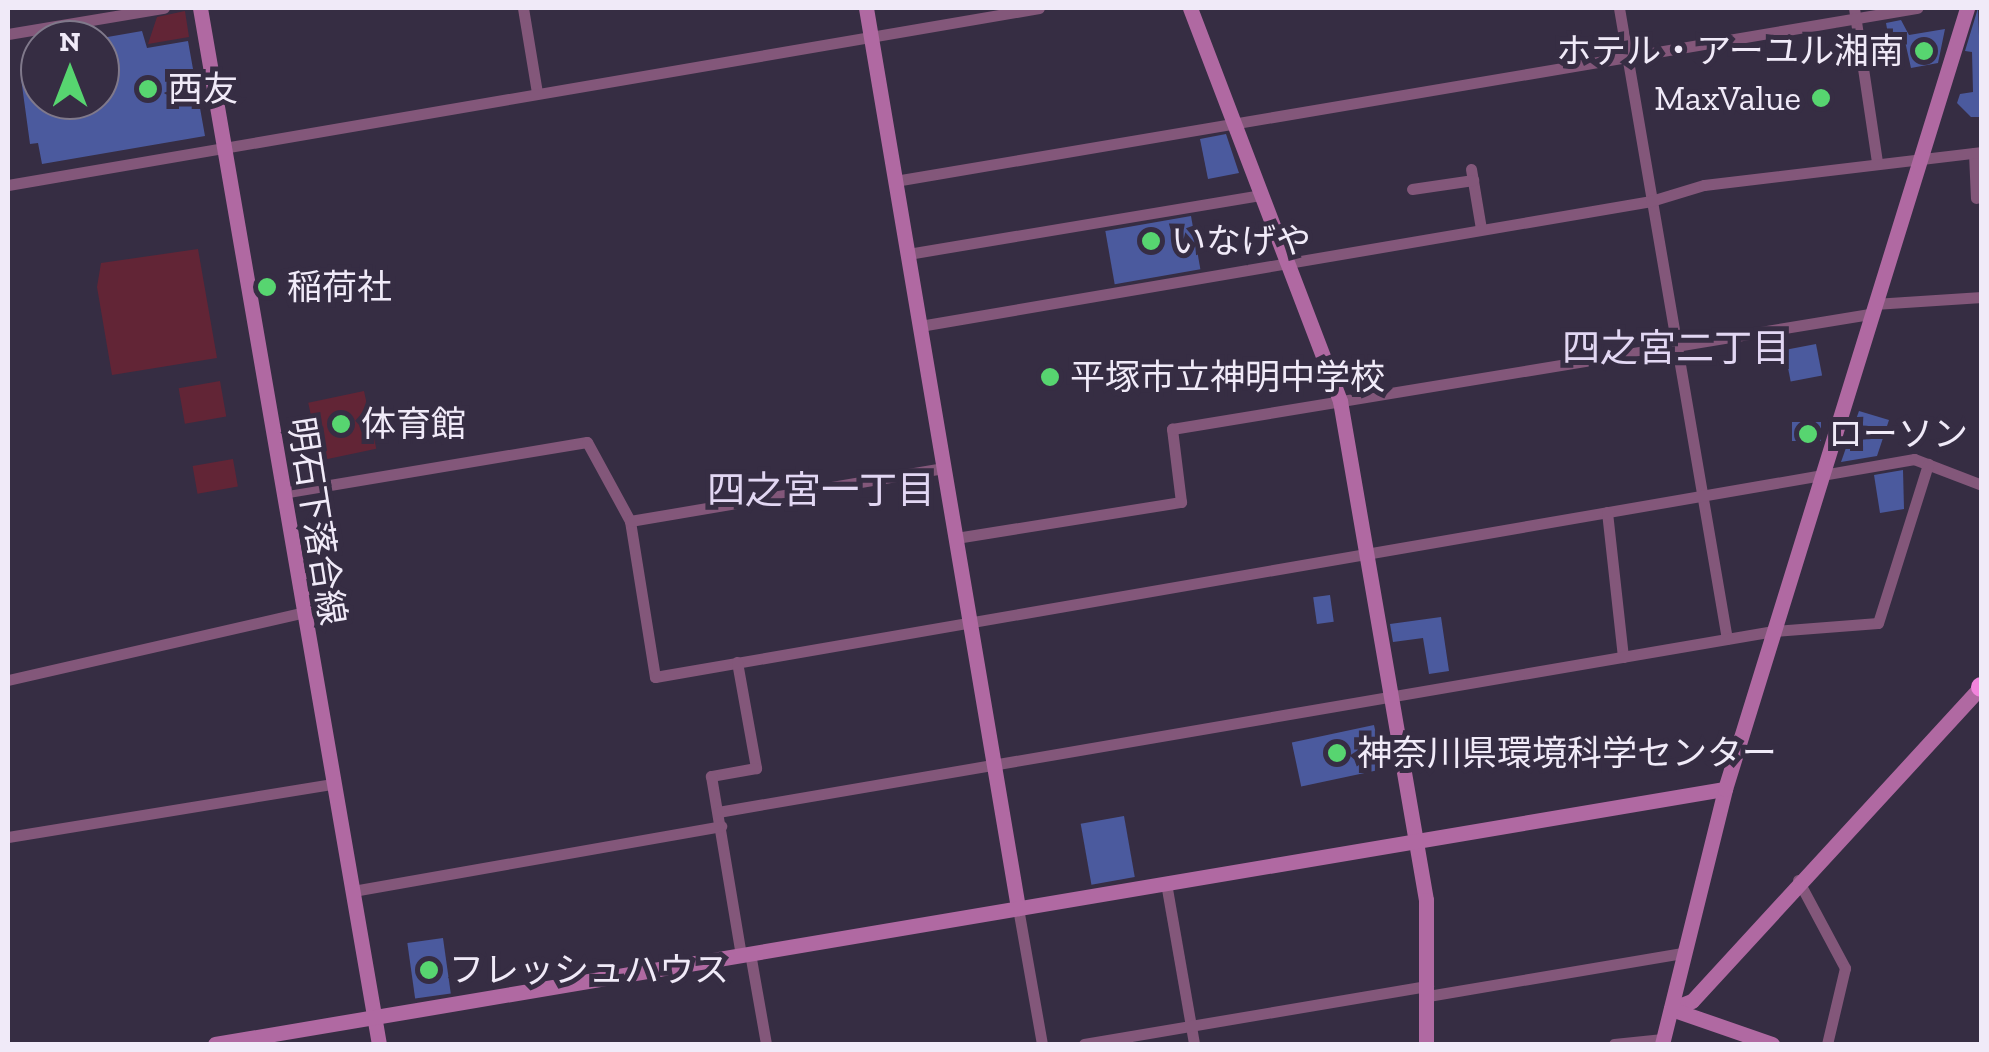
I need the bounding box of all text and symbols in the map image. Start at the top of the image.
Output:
north arrow [20,20,120,120]
text: N [59,25,81,58]
place label: ホテル・アーユル湘南 [1556,30,1904,72]
marker: ホテル・アーユル湘南 [1913,40,1935,62]
place label: 西友 [168,68,238,110]
place label: MaxValue [1654,77,1801,119]
marker: 西友 [137,78,159,100]
marker: MaxValue [1810,87,1832,109]
place label: いなげや [1171,220,1311,262]
marker: いなげや [1140,230,1162,252]
place label: 稲荷社 [287,266,392,308]
marker: 稲荷社 [256,276,278,298]
district label: 四之宮二丁目 [1562,326,1790,372]
place label: 平塚市立神明中学校 [1070,356,1385,398]
marker: 平塚市立神明中学校 [1039,366,1061,388]
place label: 体育館 [361,403,466,445]
marker: 体育館 [330,413,352,435]
place label: ローソン [1828,413,1968,455]
street label: 明石下落合線 [280,414,354,628]
marker: ローソン [1797,423,1819,445]
district label: 四之宮一丁目 [707,468,935,514]
place label: 神奈川県環境科学センター [1357,732,1777,774]
marker: 神奈川県環境科学センター [1326,742,1348,764]
place label: フレッシュハウス [449,949,729,991]
marker: フレッシュハウス [418,959,440,981]

